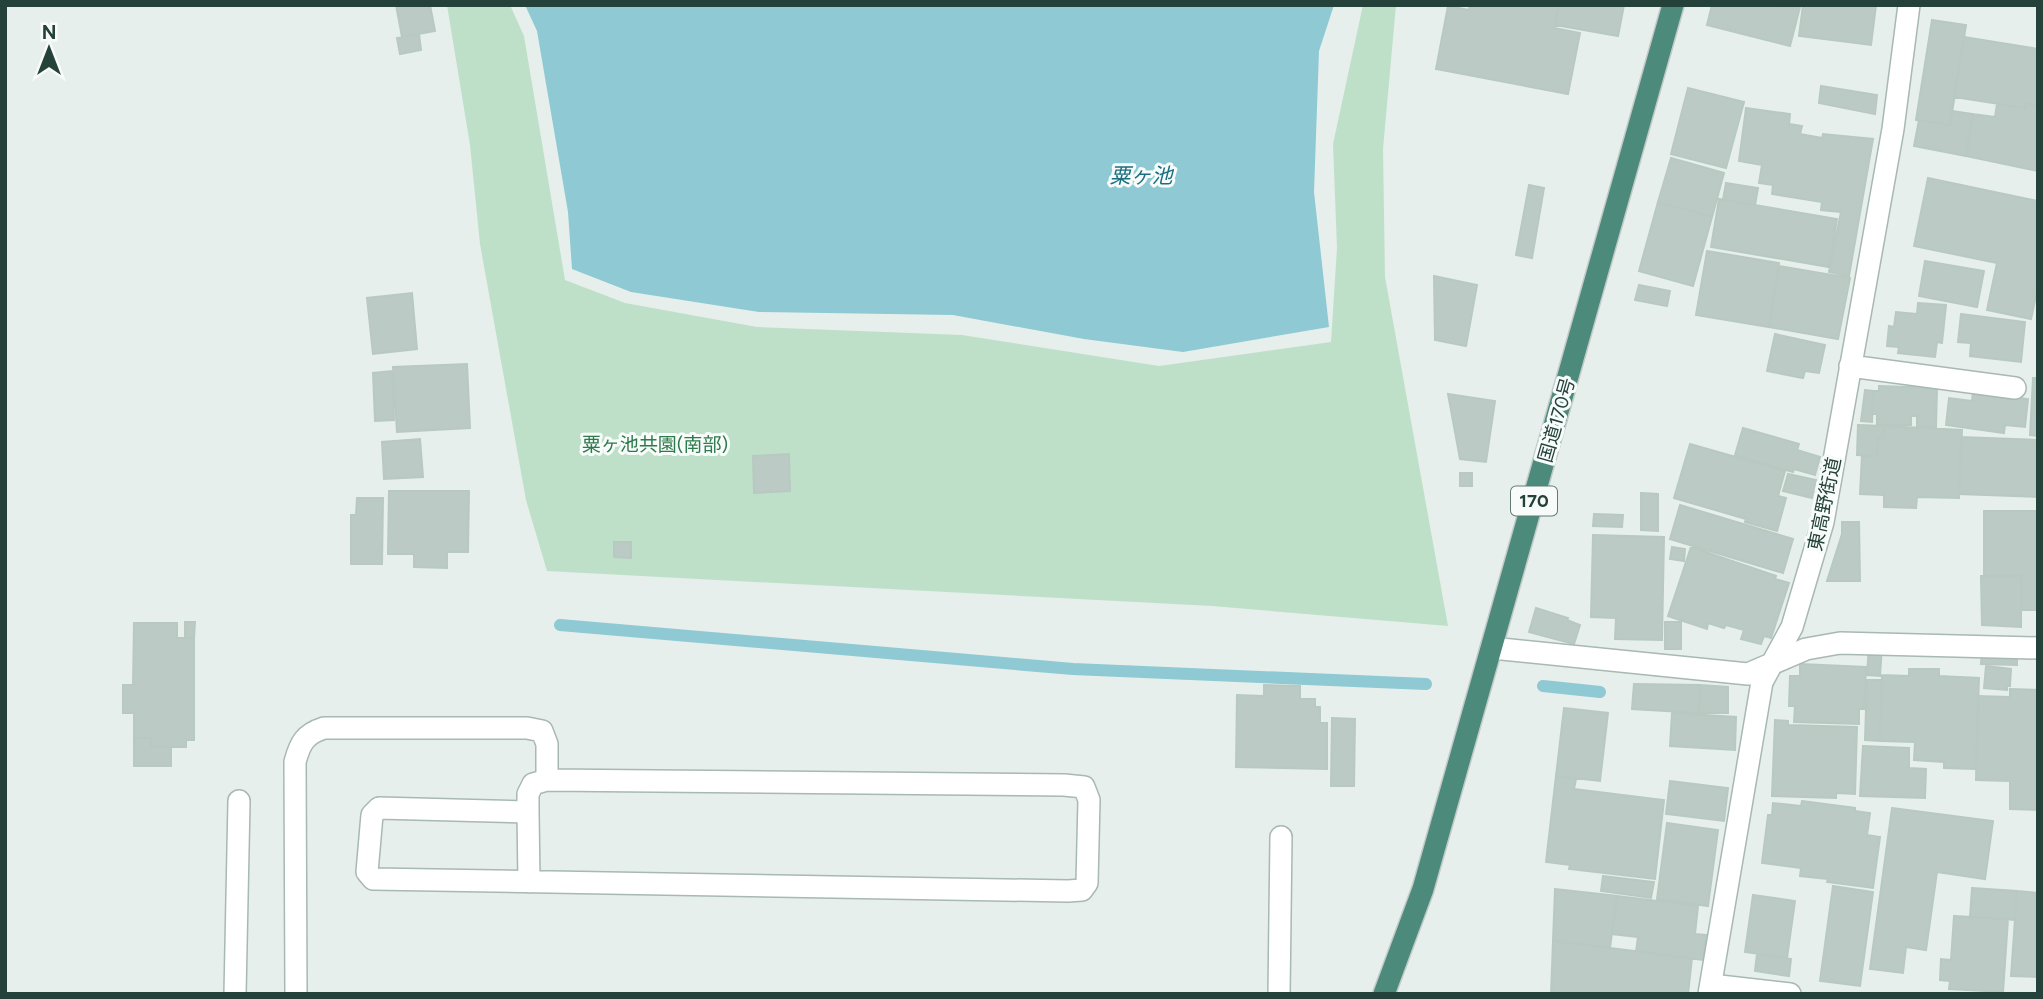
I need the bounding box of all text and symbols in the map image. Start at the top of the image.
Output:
north arrow [14,14,84,84]
text: N [42,21,56,44]
water label: 粟ヶ池 [1110,163,1174,188]
street label: 国道170号 [1533,375,1580,465]
park label: 粟ヶ池共園(南部) [582,433,728,456]
street label: 東高野街道 [1803,455,1846,553]
road number: 170 [1511,486,1557,516]

